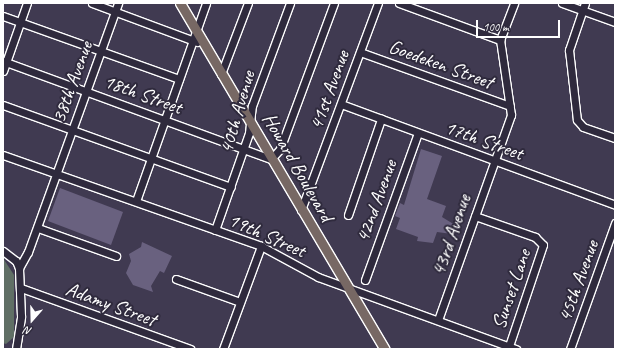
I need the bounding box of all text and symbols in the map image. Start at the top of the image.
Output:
scale bar [478,12,562,38]
text: 100 m [483,19,509,35]
street label: Goedeken Street [386,34,496,94]
street label: 38th Avenue [46,38,98,126]
street label: 41st Avenue [304,47,354,133]
street label: 40th Avenue [214,68,260,156]
street label: 18th Street [100,69,186,119]
street label: Howard Boulevard [257,108,339,226]
street label: 17th Street [441,115,527,165]
street label: 42nd Avenue [350,157,402,245]
street label: 43rd Avenue [426,191,476,279]
street label: 19th Street [225,207,309,263]
street label: 45th Avenue [552,237,604,325]
street label: Sunset Lane [486,246,536,332]
street label: Adamy Street [63,277,159,331]
north arrow [12,300,52,340]
text: N [22,324,33,339]

